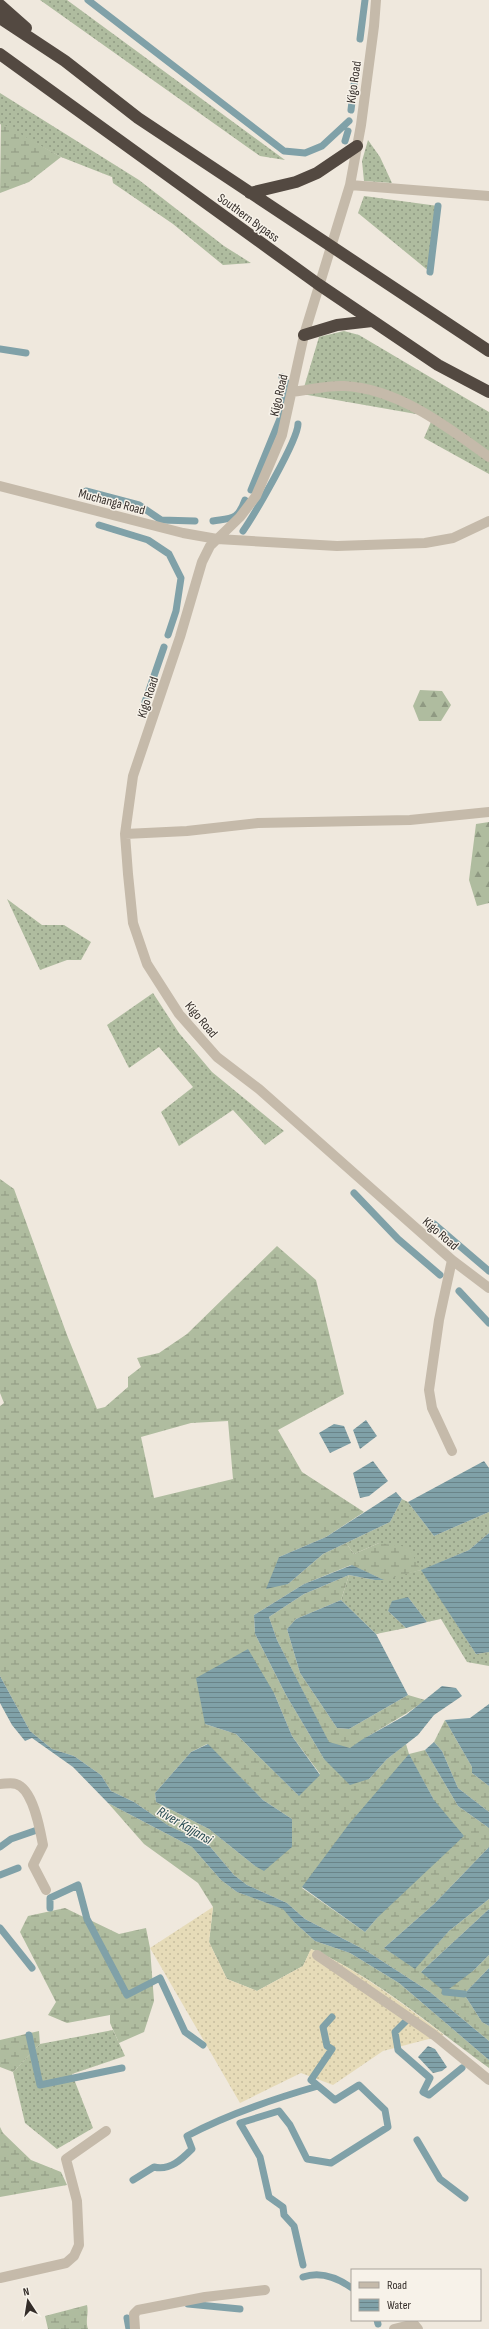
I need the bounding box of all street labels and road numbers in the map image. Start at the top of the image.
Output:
street label: Kigo Road [343,60,365,104]
street label: Southern Bypass [214,190,283,246]
street label: Kigo Road [266,373,292,418]
street label: Muchanga Road [77,485,147,519]
street label: Kigo Road [134,675,162,720]
street label: Kigo Road [181,998,221,1041]
street label: Kigo Road [419,1214,462,1254]

